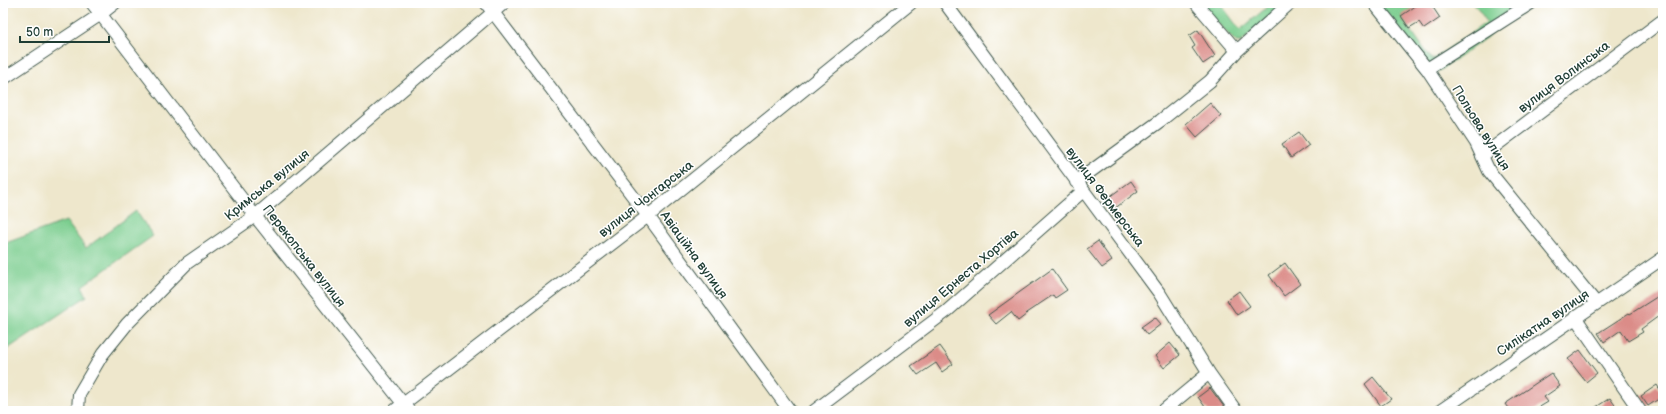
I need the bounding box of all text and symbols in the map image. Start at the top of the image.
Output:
scale bar [20,18,109,44]
text: 50 m [26,25,53,40]
street label: вулиця Волинська [1515,37,1613,116]
street label: Польова вулиця [1448,83,1514,173]
street label: вулиця Фермерська [1062,144,1148,250]
street label: Кримська вулиця [221,146,313,224]
street label: вулиця Чонгарська [596,157,697,241]
street label: Перекопська вулиця [259,202,349,310]
street label: Авіаційна вулиця [656,207,731,302]
street label: вулиця Ернеста Хортіва [900,225,1022,331]
street label: Силікатна вулиця [1494,286,1592,360]

